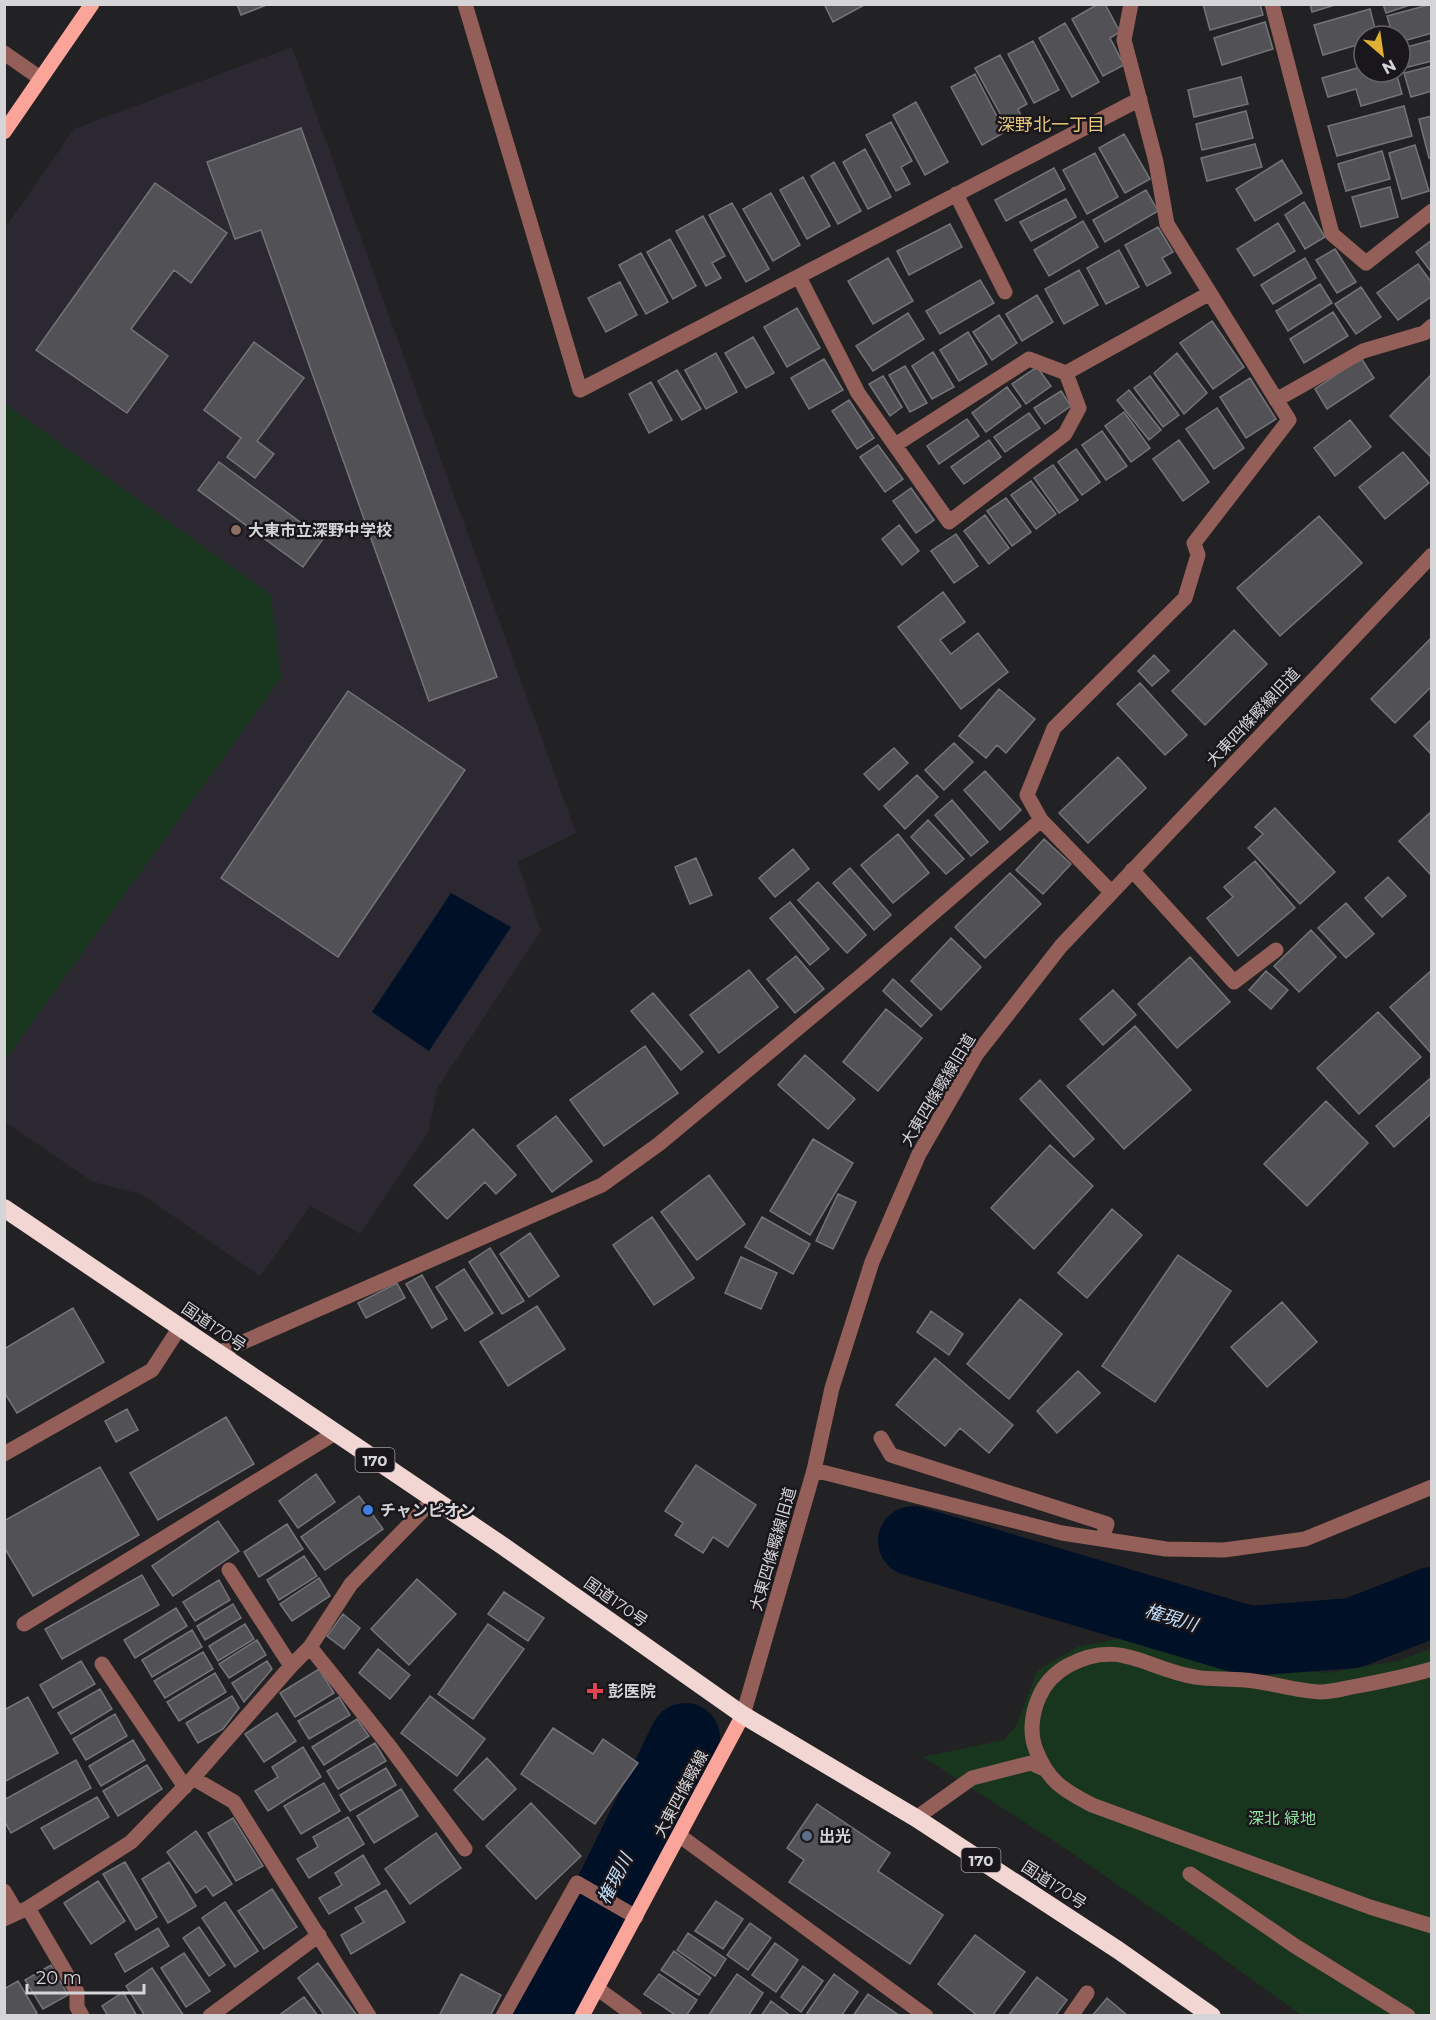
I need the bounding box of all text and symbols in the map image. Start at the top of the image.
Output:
north arrow [1352,24,1412,84]
text: N [1379,55,1399,78]
district label: 深野北一丁目 [997,114,1105,136]
place label: 大東市立深野中学校 [248,521,392,540]
marker: 大東市立深野中学校 [229,523,243,537]
street label: 大東四條畷線旧道 [1202,664,1304,770]
street label: 大東四條畷線旧道 [897,1030,979,1150]
street label: 国道170号 [178,1299,250,1355]
road number: 170 [356,1448,394,1472]
street label: 大東四條畷線旧道 [746,1485,800,1613]
place label: チャンピオン [380,1501,476,1520]
marker: チャンピオン [361,1503,375,1517]
street label: 国道170号 [580,1573,652,1631]
water label: 権現川 [1142,1600,1202,1637]
marker: 彭医院 [586,1682,604,1700]
place label: 彭医院 [608,1682,656,1701]
street label: 大東四條畷線 [650,1747,712,1841]
park label: 深北 緑地 [1248,1809,1316,1828]
place label: 出光 [819,1827,851,1846]
marker: 出光 [800,1829,814,1843]
water label: 権現川 [593,1848,638,1908]
road number: 170 [962,1848,1000,1872]
street label: 国道170号 [1018,1857,1090,1913]
scale bar [27,1957,144,1995]
text: 20 m [36,1967,82,1989]

